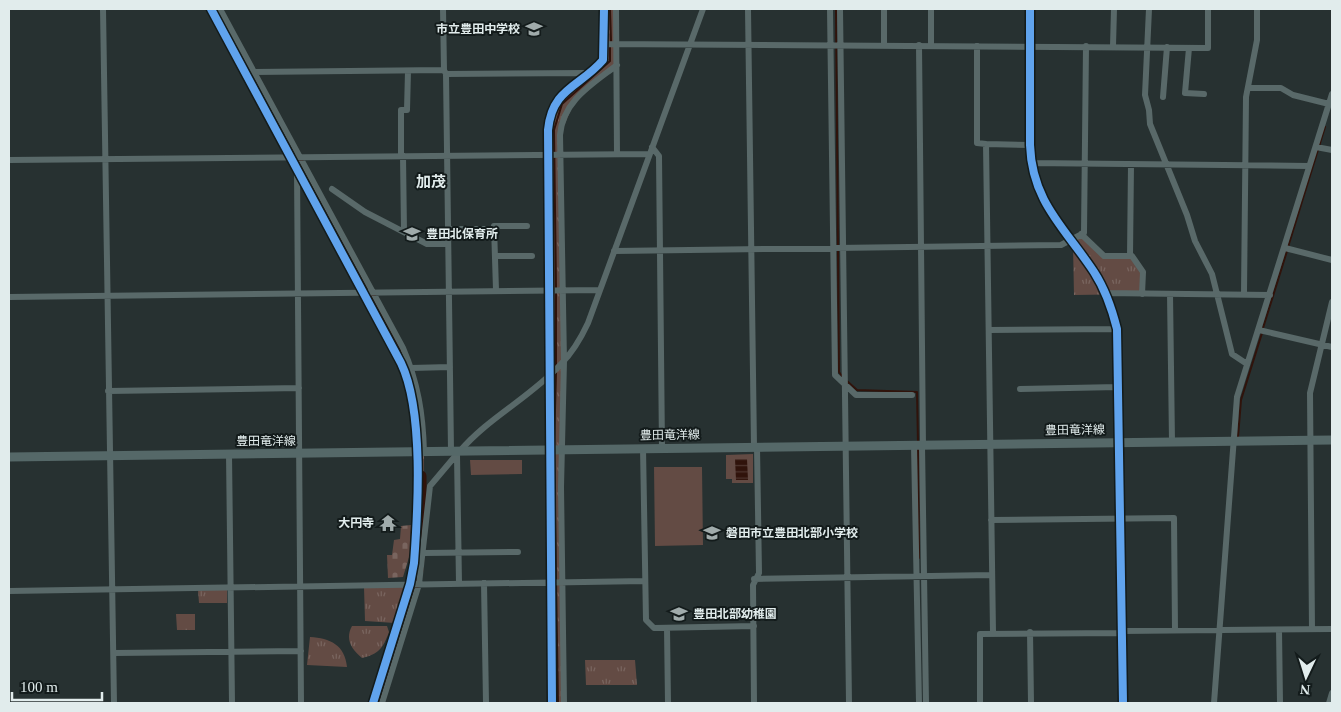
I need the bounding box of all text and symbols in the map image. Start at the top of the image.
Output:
school or university icon: 市立豊田中学校 [524,19,544,39]
place label: 市立豊田中学校 [436,22,520,36]
district label: 加茂 [416,174,446,190]
school or university icon: 豊田北保育所 [402,224,422,244]
place label: 豊田北保育所 [426,227,498,241]
street label: 豊田竜洋線 [1045,422,1105,438]
street label: 豊田竜洋線 [640,427,700,443]
street label: 豊田竜洋線 [236,434,296,448]
temple icon: 大円寺 [378,513,398,533]
place label: 大円寺 [338,516,374,530]
school or university icon: 磐田市立豊田北部小学校 [702,523,722,543]
place label: 磐田市立豊田北部小学校 [726,526,858,540]
school or university icon: 豊田北部幼稚園 [669,604,689,624]
place label: 豊田北部幼稚園 [693,607,777,621]
north arrow [1281,652,1331,702]
scale bar [12,670,102,702]
text: 100 m [20,679,58,695]
text: N [1300,682,1311,697]

